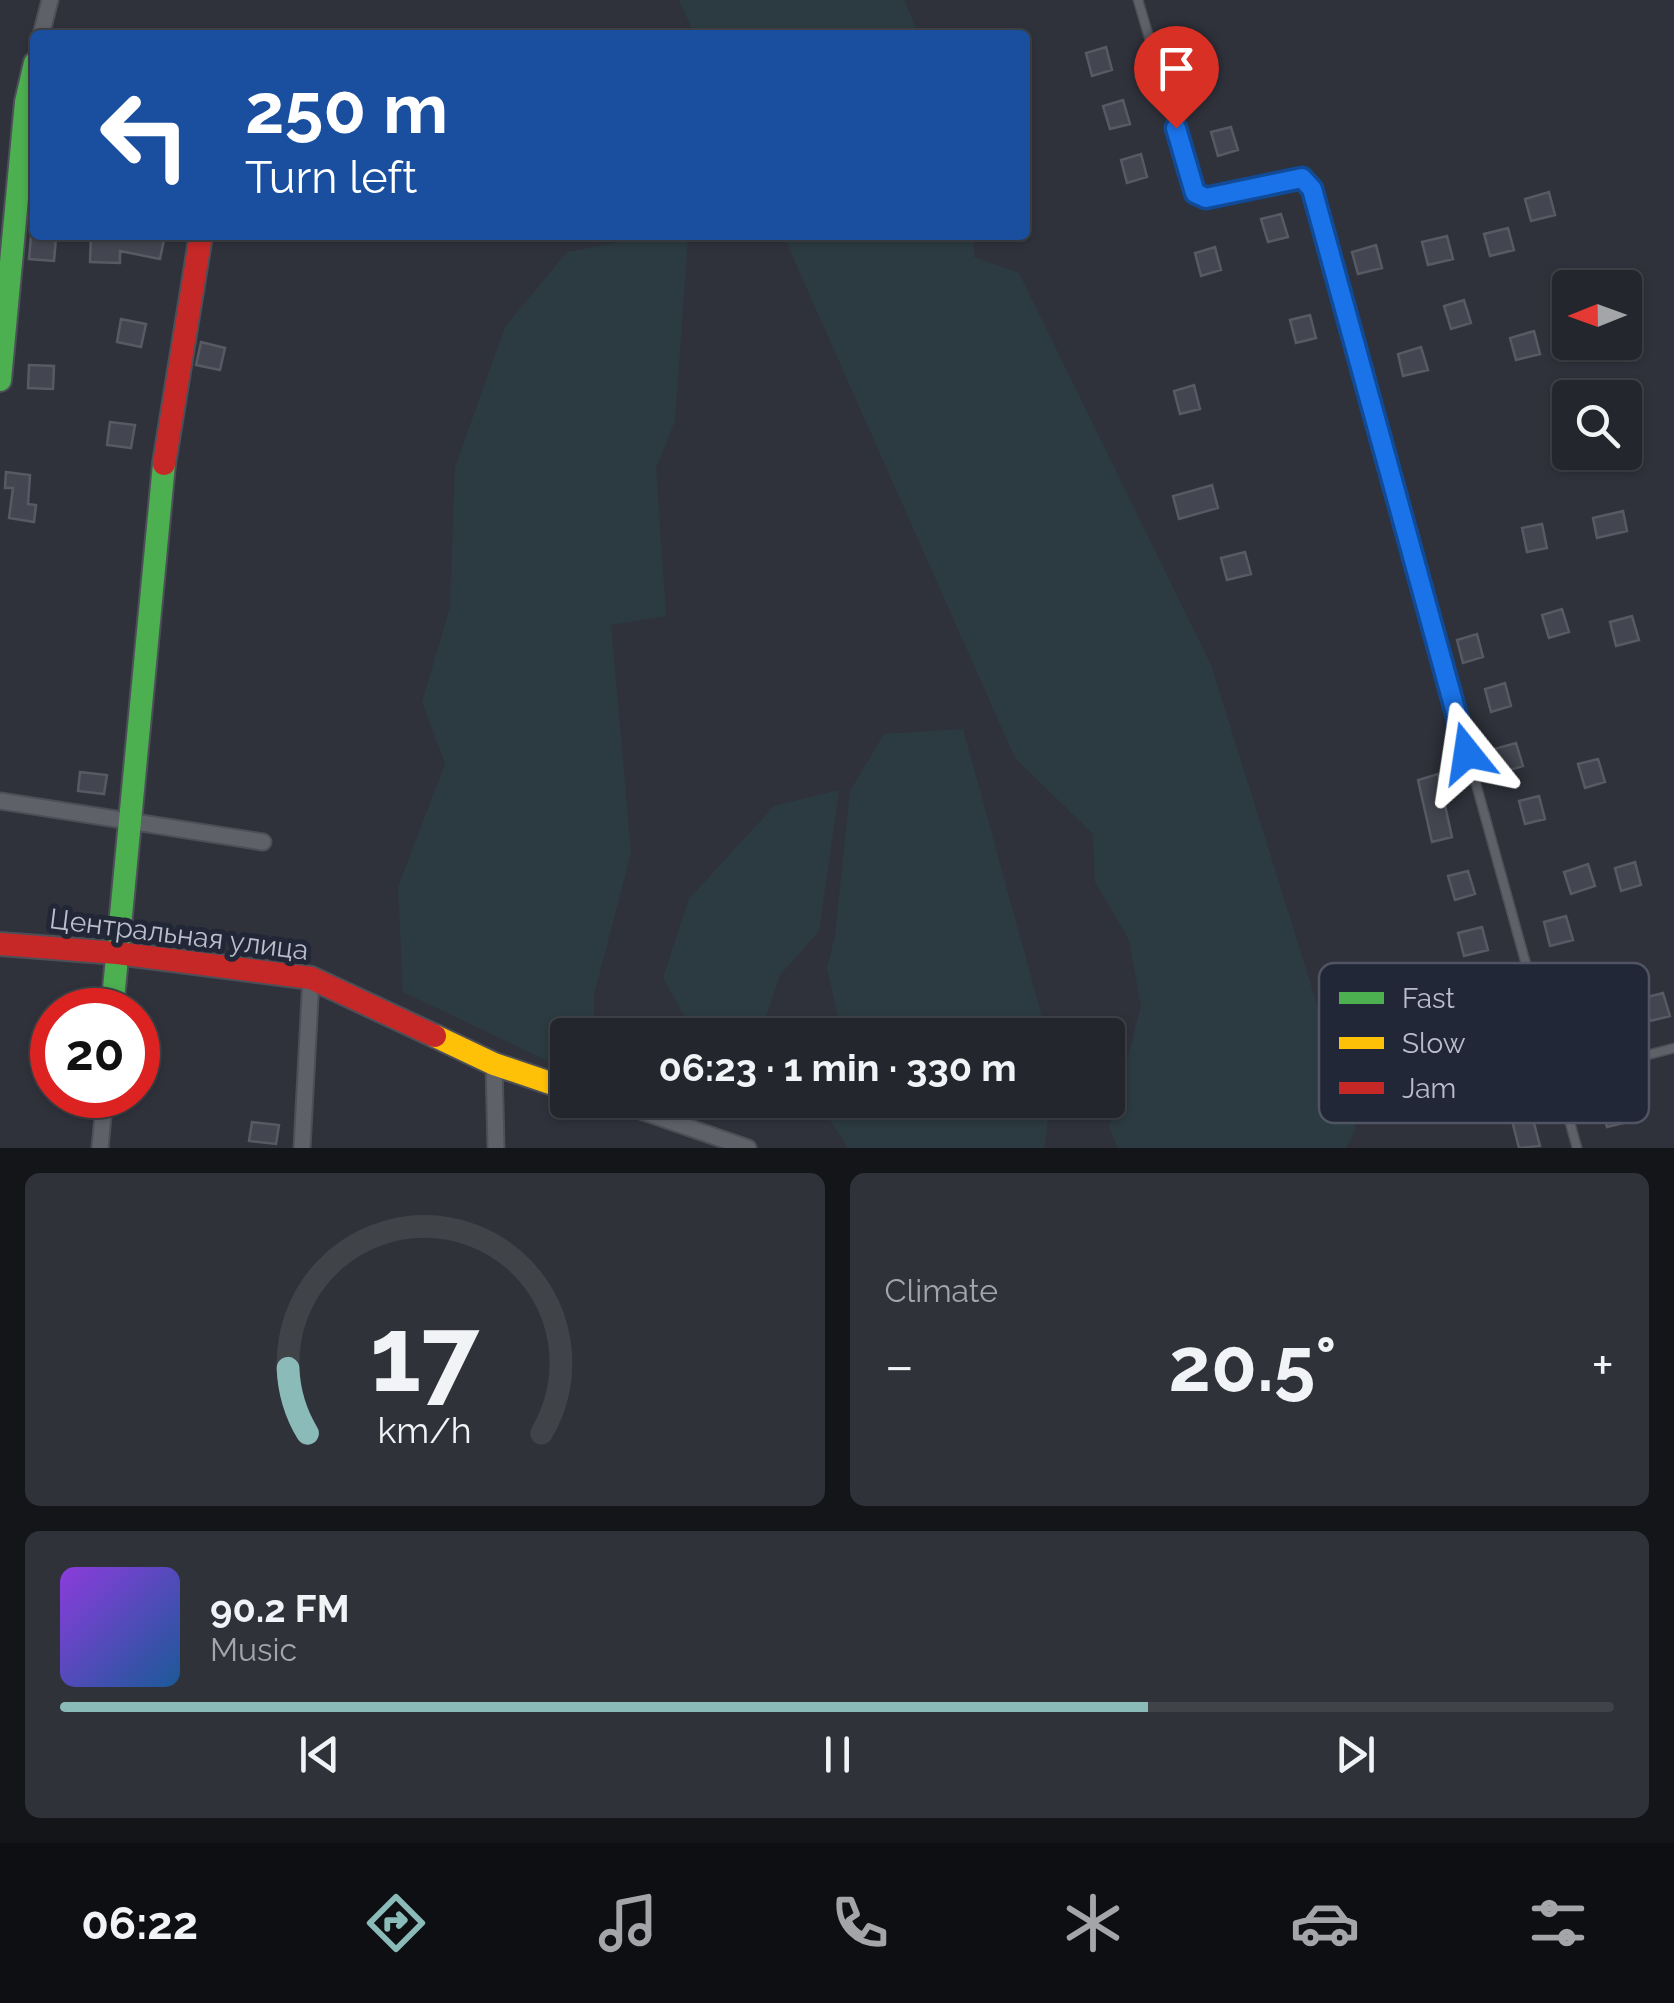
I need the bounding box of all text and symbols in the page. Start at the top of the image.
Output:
pin [1134,26,1219,129]
icon: arrive [1149,41,1204,96]
text: 250 m [245,67,448,149]
icon: left [80,70,210,200]
text: Turn left [245,151,417,204]
north arrow [1552,270,1642,360]
map controls [1552,270,1642,470]
button: search [1552,380,1642,470]
position arrow [1415,701,1519,805]
street label: Центральная улица [48,902,310,967]
legend [1319,963,1649,1123]
text: Fast [1402,982,1455,1015]
speed limit sign: 20 [30,988,160,1118]
text: Slow [1402,1027,1466,1060]
text: 06:23 · 1 min · 330 m [658,1045,1017,1090]
text: Jam [1402,1072,1456,1105]
text: Climate [885,1272,998,1309]
text: 17 [370,1293,480,1415]
text: 20.5° [1169,1320,1337,1409]
text: − [885,1333,914,1398]
text: + [1591,1333,1614,1398]
text: km/h [378,1409,472,1451]
text: 90.2 FM [210,1586,350,1631]
text: Music [210,1631,297,1668]
icon: previous [292,1727,347,1782]
icon: pause [810,1727,865,1782]
icon: next [1328,1727,1383,1782]
icon: directions [361,1888,431,1958]
icon: music [593,1888,663,1958]
icon: phone [825,1888,895,1958]
icon: climate [1058,1888,1128,1958]
icon: car [1290,1888,1360,1958]
icon: filters [1523,1888,1593,1958]
text: 06:22 [81,1897,198,1950]

